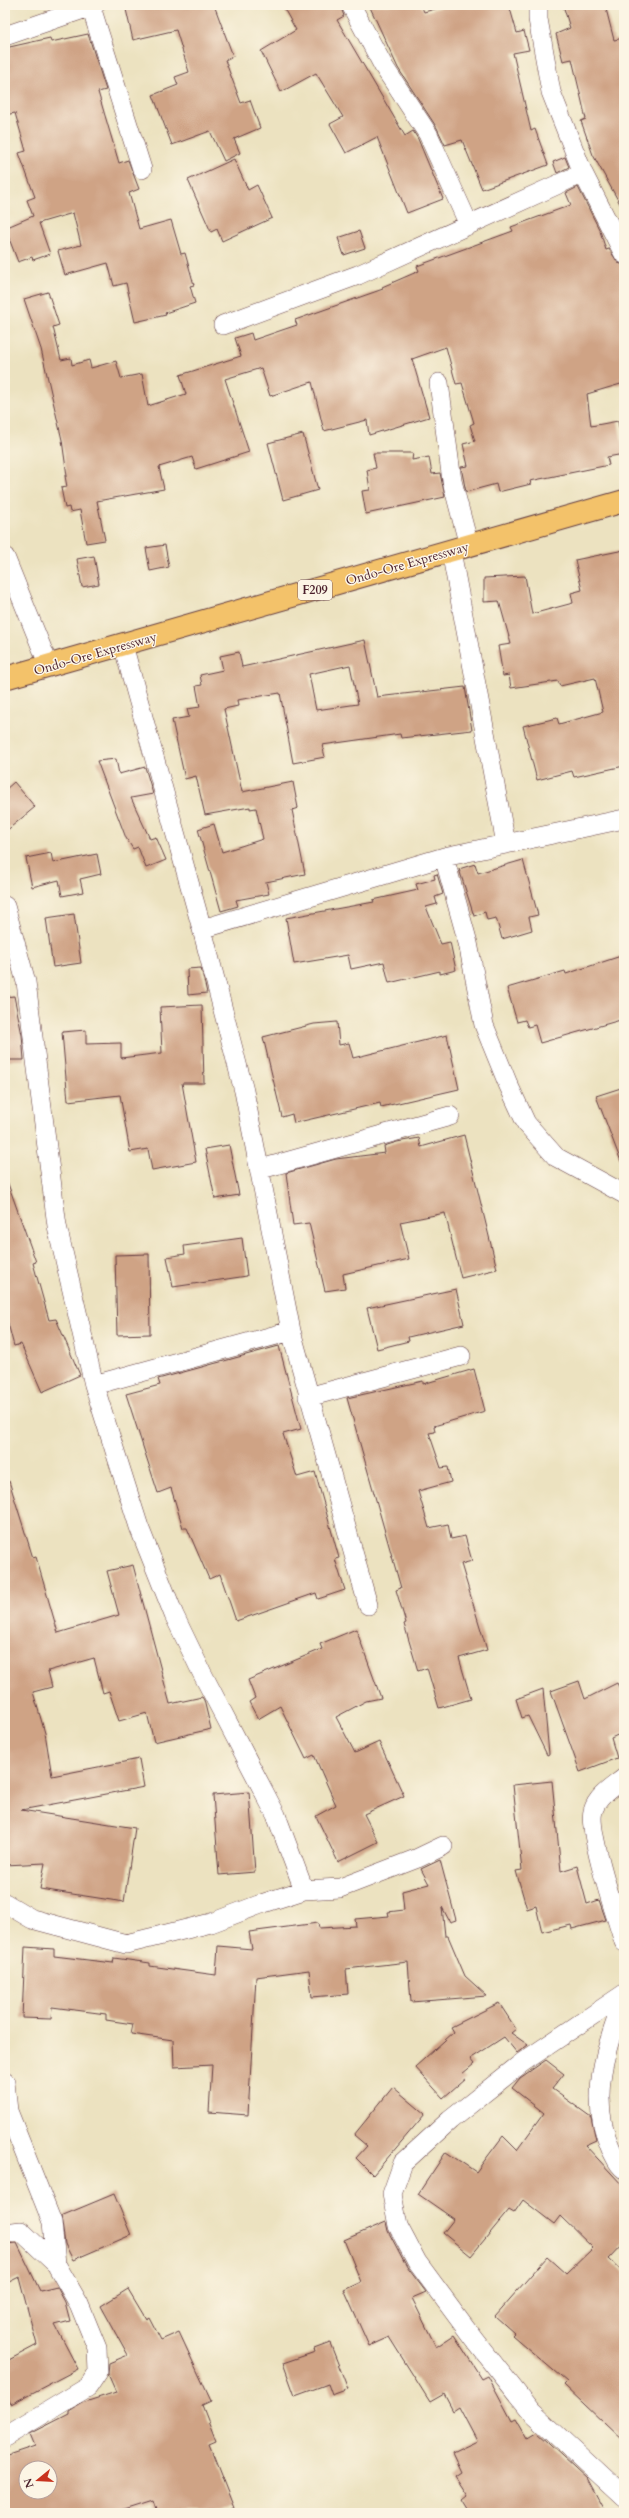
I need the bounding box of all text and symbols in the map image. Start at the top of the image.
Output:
street label: Ondo-Ore Expressway [344,538,471,590]
road number: F209 [298,580,332,600]
street label: Ondo-Ore Expressway [32,628,159,680]
north arrow [18,2460,58,2500]
text: N [20,2476,38,2490]

